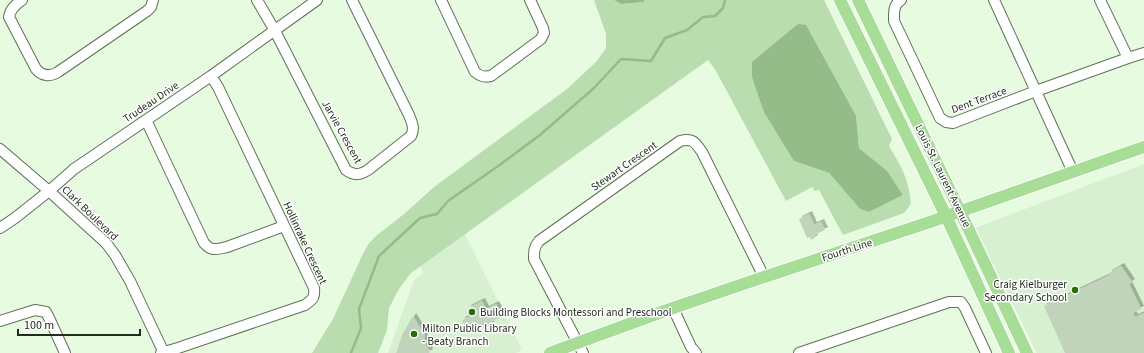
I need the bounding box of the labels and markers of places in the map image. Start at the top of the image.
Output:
place label: Craig Kielburger Secondary School [984,277,1067,305]
marker: Craig Kielburger Secondary School [1070,285,1080,295]
place label: Building Blocks Montessori and Preschool [480,305,672,320]
marker: Building Blocks Montessori and Preschool [467,307,477,317]
place label: Milton Public Library - Beaty Branch [422,321,517,349]
marker: Milton Public Library - Beaty Branch [409,329,419,339]

